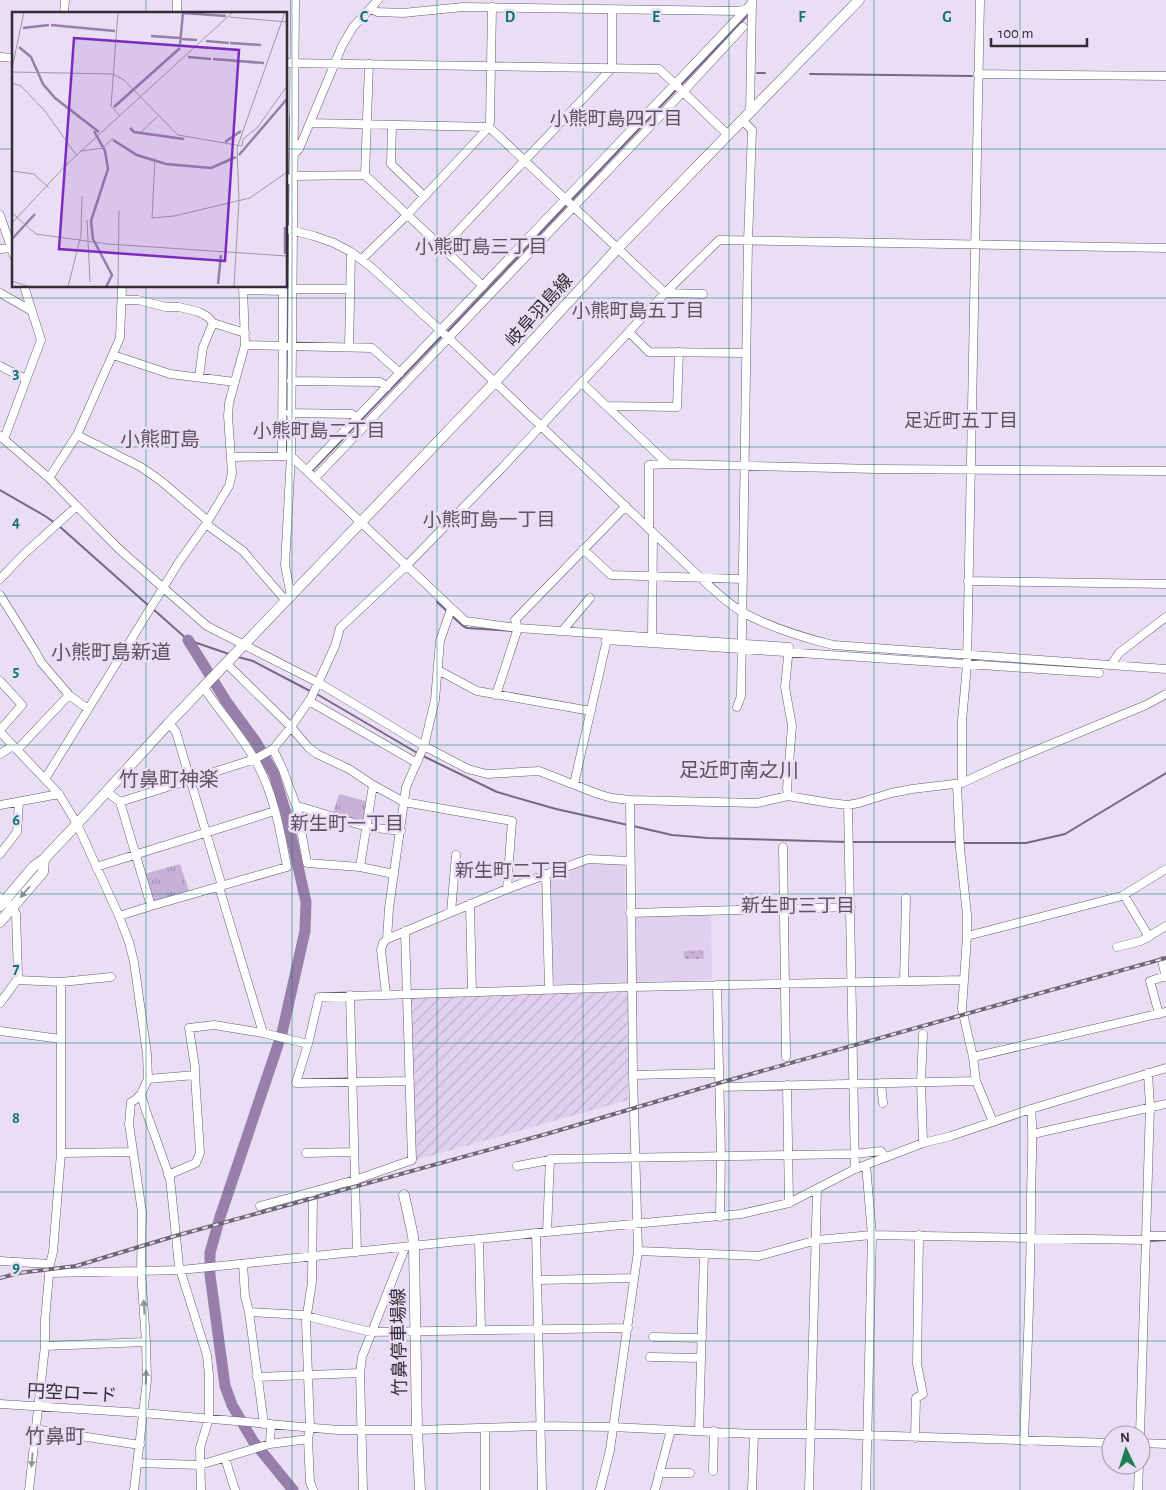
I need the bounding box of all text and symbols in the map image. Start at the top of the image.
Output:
text: C [360,9,369,25]
text: D [505,9,516,25]
text: E [652,9,660,25]
text: F [798,9,806,25]
text: G [942,9,952,25]
inset map [12,12,288,288]
scale bar [991,15,1087,47]
text: 100 m [998,26,1033,41]
district label: 小熊町島四丁目 [549,109,683,129]
district label: 小熊町島三丁目 [414,237,548,257]
street label: 岐阜羽島線 [501,270,577,350]
district label: 小熊町島五丁目 [571,301,705,321]
text: 3 [13,365,20,381]
district label: 足近町五丁目 [904,411,1018,431]
district label: 小熊町島二丁目 [252,421,386,441]
district label: 小熊町島 [120,429,200,450]
district label: 小熊町島一丁目 [422,510,556,530]
text: 4 [12,514,20,530]
district label: 小熊町島新道 [51,642,171,663]
text: 5 [13,663,20,679]
district label: 足近町南之川 [679,760,799,781]
district label: 竹鼻町神楽 [119,769,219,790]
text: 6 [12,812,20,828]
district label: 新生町一丁目 [290,814,404,834]
district label: 新生町二丁目 [455,861,569,881]
one-way arrow [20,885,31,898]
district label: 新生町三丁目 [741,896,855,916]
text: 7 [13,961,20,977]
text: 8 [12,1110,20,1126]
text: 9 [12,1259,20,1275]
street label: 竹鼻停車場線 [388,1288,410,1396]
one-way arrow [139,1298,147,1314]
one-way arrow [142,1369,150,1385]
street label: 円空ロード [27,1382,117,1405]
north arrow [1101,1425,1151,1475]
district label: 竹鼻町 [25,1426,85,1447]
text: N [1120,1431,1131,1445]
one-way arrow [27,1452,35,1468]

